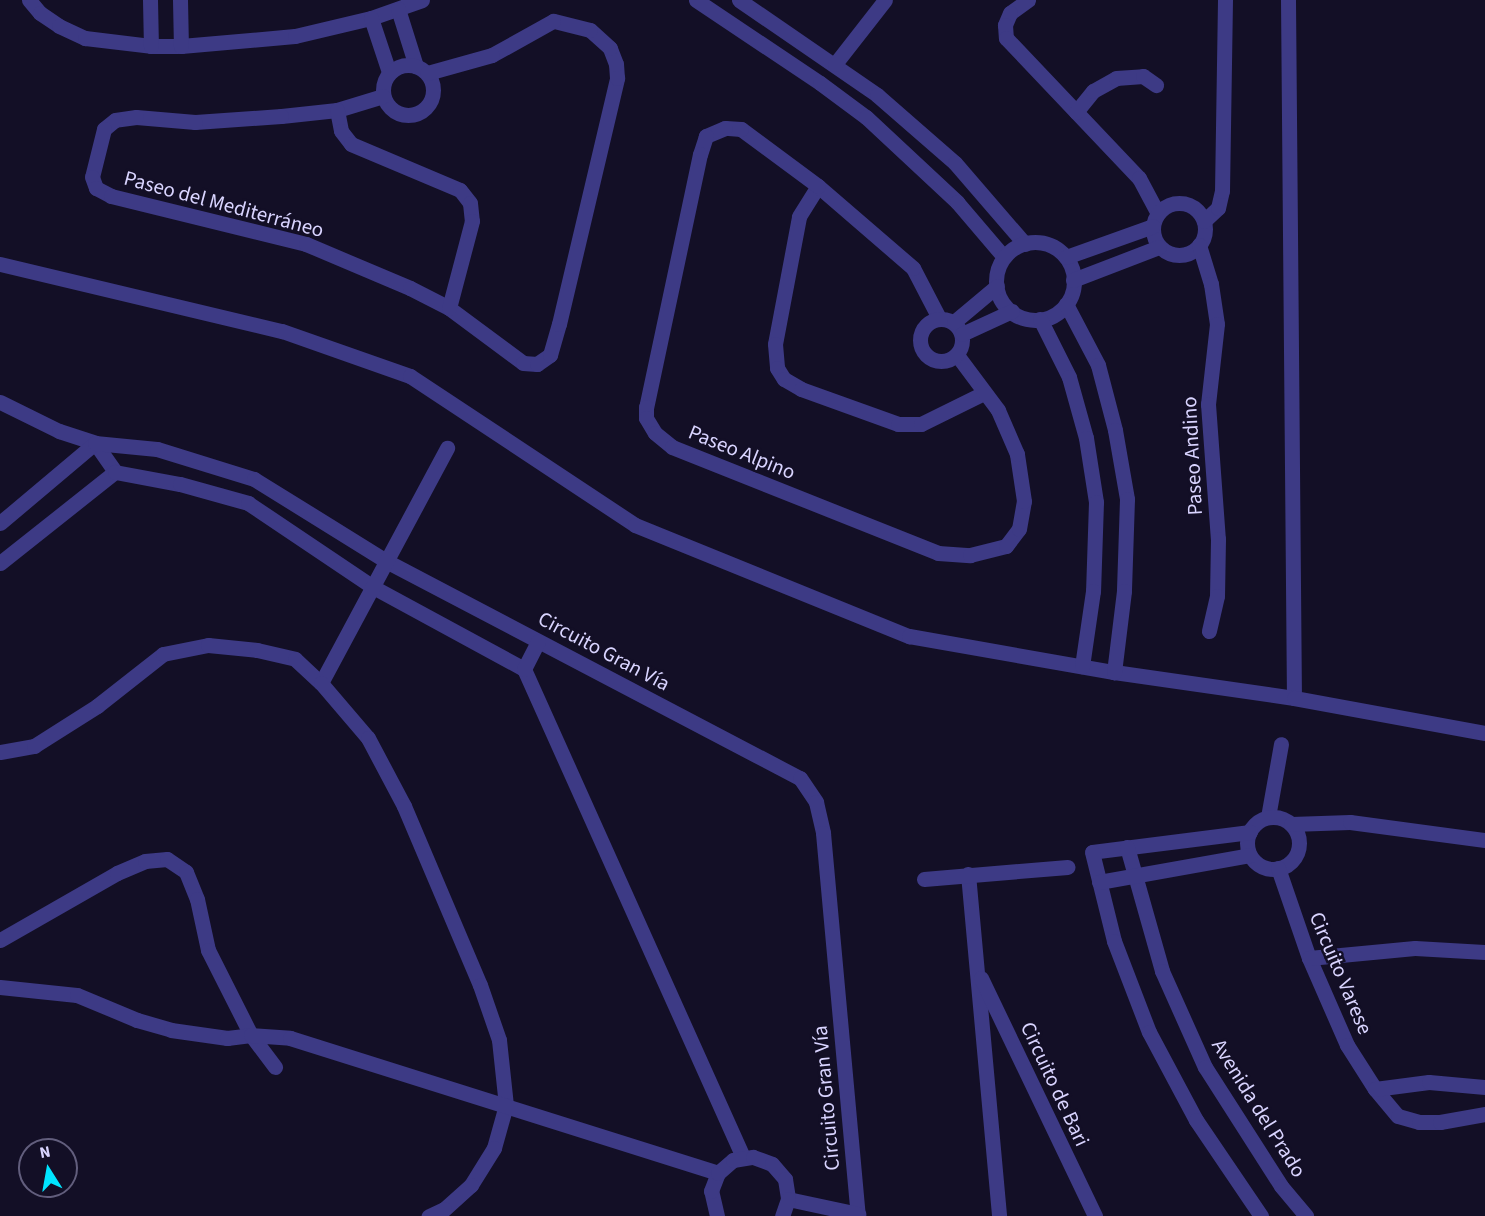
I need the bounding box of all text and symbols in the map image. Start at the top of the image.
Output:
street label: Paseo del Mediterráneo [121,165,327,243]
street label: Paseo Andino [1176,396,1208,516]
street label: Paseo Alpino [685,419,799,485]
street label: Circuito Gran Vía [534,606,674,696]
street label: Circuito Varese [1304,908,1378,1038]
street label: Circuito de Bari [1015,1018,1095,1150]
street label: Circuito Gran Vía [807,1024,845,1172]
street label: Avenida del Prado [1206,1034,1312,1182]
north arrow [18,1138,78,1198]
text: N [38,1140,52,1164]

